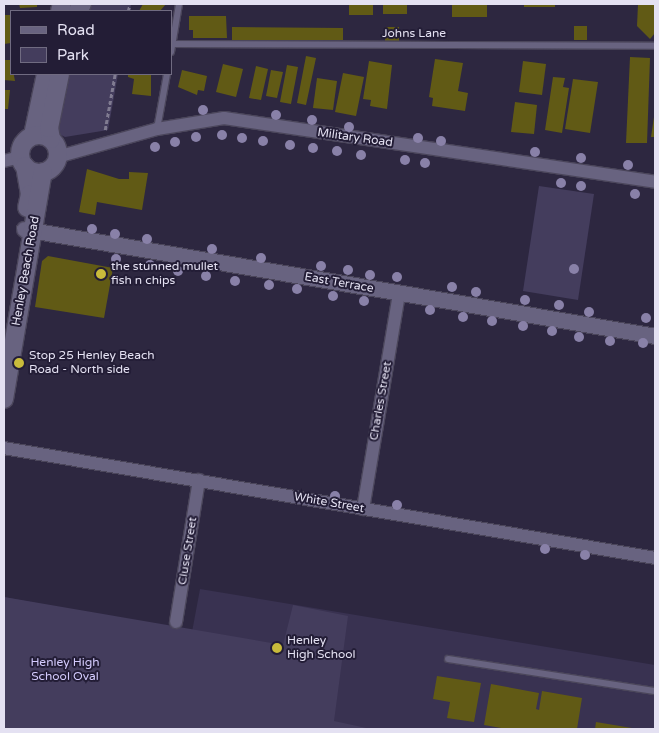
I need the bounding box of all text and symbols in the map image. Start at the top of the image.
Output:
legend [10,10,172,75]
text: Road [57,21,95,39]
street label: Johns Lane [382,27,446,41]
text: Park [57,46,89,64]
street label: Military Road [316,126,394,150]
street label: Henley Beach Road [9,215,43,327]
place label: the stunned mullet fish n chips [111,260,218,288]
marker: the stunned mullet fish n chips [95,268,107,280]
street label: East Terrace [303,270,375,296]
place label: Stop 25 Henley Beach Road - North side [29,349,155,377]
marker: Stop 25 Henley Beach Road - North side [13,357,25,369]
street label: Charles Street [367,360,395,442]
street label: White Street [293,490,365,516]
street label: Cluse Street [176,516,200,586]
place label: Henley High School [287,634,356,662]
marker: Henley High School [271,642,283,654]
park label: Henley High School Oval [30,656,100,684]

